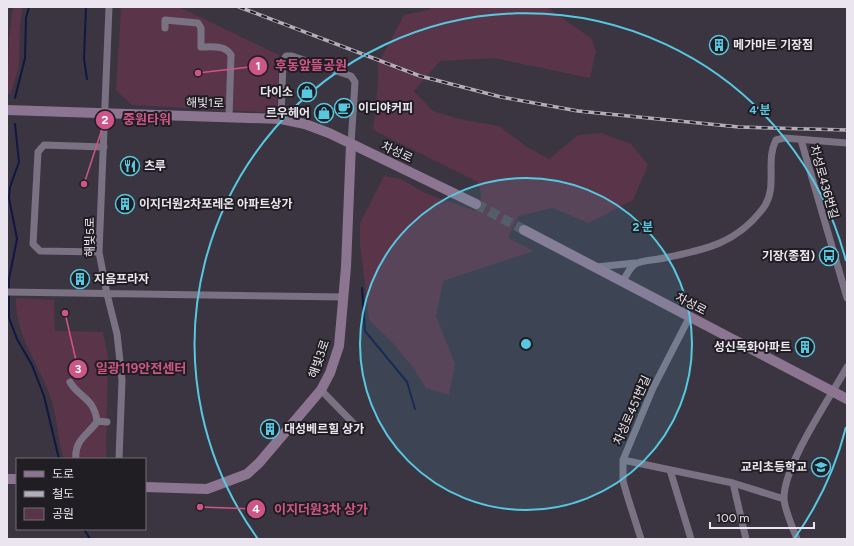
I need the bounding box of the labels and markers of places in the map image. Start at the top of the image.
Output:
building icon: 메가마트 기장점 [708,34,730,56]
place label: 메가마트 기장점 [733,38,813,52]
callout: 후동앞뜰공원 [248,53,355,78]
shop icon: 다이소 [296,81,318,103]
place label: 다이소 [260,85,293,99]
cafe icon: 이디야커피 [333,97,355,119]
place label: 이디야커피 [358,101,413,115]
shop icon: 르우헤어 [313,102,335,124]
place label: 르우헤어 [266,106,310,120]
callout: 중원타워 [95,107,179,132]
restaurant icon: 츠루 [119,155,141,177]
place label: 츠루 [144,159,166,173]
building icon: 이지더원2차포레온 아파트상가 [114,193,136,215]
place label: 이지더원2차포레온 아파트상가 [139,197,292,211]
bus stop icon: 기장(종점) [818,245,840,267]
place label: 기장(종점) [762,249,815,263]
building icon: 지음프라자 [69,268,91,290]
place label: 지음프라자 [94,272,149,286]
building icon: 성신목화아파트 [794,336,816,358]
centre of rings [519,337,533,351]
place label: 성신목화아파트 [714,340,791,354]
callout: 일광119안전센터 [68,356,194,381]
building icon: 대성베르힐 상가 [259,418,281,440]
place label: 대성베르힐 상가 [284,422,364,436]
school or university icon: 교리초등학교 [810,456,832,478]
place label: 교리초등학교 [741,460,807,474]
callout: 이지더원3차 상가 [246,497,376,522]

